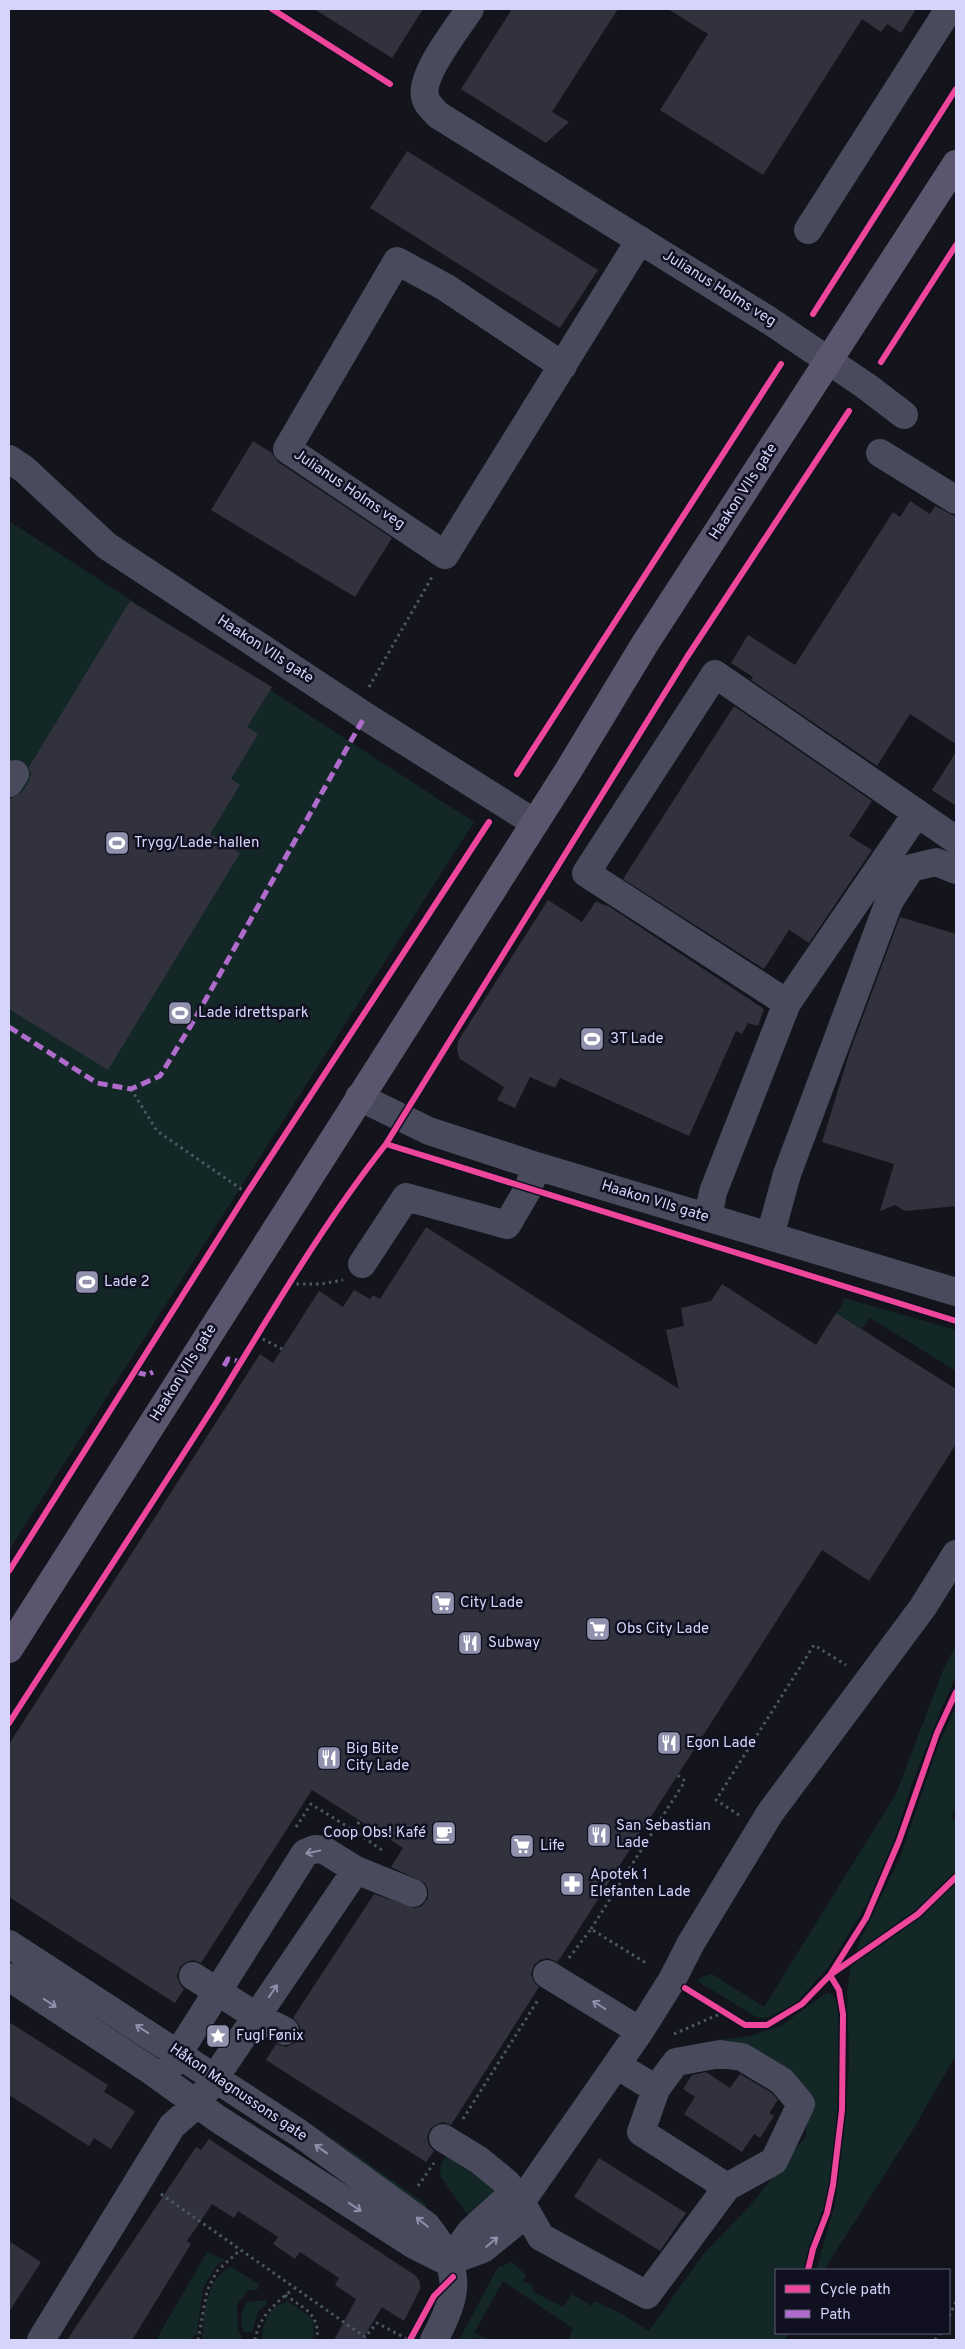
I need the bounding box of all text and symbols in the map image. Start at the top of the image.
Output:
street label: Julianus Holms veg [659,246,779,332]
street label: Haakon VIIs gate [706,440,782,544]
street label: Julianus Holms veg [290,446,408,534]
street label: Haakon VIIs gate [213,612,317,688]
sports icon: Trygg/Lade-hallen [104,830,130,856]
place label: Trygg/Lade-hallen [134,834,259,853]
sports icon: Lade idrettspark [167,1000,193,1026]
place label: Lade idrettspark [198,1004,309,1023]
sports icon: 3T Lade [579,1026,605,1052]
place label: 3T Lade [610,1030,664,1049]
street label: Haakon VIIs gate [599,1177,711,1227]
sports icon: Lade 2 [74,1269,100,1295]
place label: Lade 2 [104,1273,150,1292]
street label: Haakon VIIs gate [146,1321,222,1425]
supermarket icon: City Lade [430,1590,456,1616]
place label: City Lade [460,1594,523,1613]
supermarket icon: Obs City Lade [585,1616,611,1642]
place label: Obs City Lade [616,1620,709,1639]
restaurant icon: Subway [457,1630,483,1656]
place label: Subway [488,1634,540,1653]
restaurant icon: Egon Lade [656,1730,682,1756]
place label: Egon Lade [686,1734,756,1753]
place label: Big Bite City Lade [346,1740,409,1776]
restaurant icon: Big Bite City Lade [316,1745,342,1771]
place label: San Sebastian Lade [616,1817,711,1853]
cafe icon: Coop Obs! Kafé [431,1820,457,1846]
restaurant icon: San Sebastian Lade [586,1822,612,1848]
place label: Coop Obs! Kafé [323,1824,426,1843]
supermarket icon: Life [509,1833,535,1859]
place label: Life [540,1837,565,1856]
one-way arrow [306,1847,322,1857]
place label: Apotek 1 Elefanten Lade [590,1866,691,1902]
pharmacy icon: Apotek 1 Elefanten Lade [559,1871,585,1897]
one-way arrow [268,1984,278,1998]
one-way arrow [43,1998,57,2009]
one-way arrow [593,2000,607,2010]
place icon: Fugl Fønix [205,2023,231,2049]
one-way arrow [135,2024,149,2034]
place label: Fugl Fønix [236,2027,304,2046]
street label: Håkon Magnussons gate [166,2040,310,2146]
one-way arrow [314,2144,328,2154]
one-way arrow [348,2202,362,2212]
one-way arrow [416,2217,429,2228]
one-way arrow [485,2237,498,2248]
legend [775,2269,950,2334]
text: Cycle path [820,2281,891,2300]
text: Path [820,2306,851,2325]

